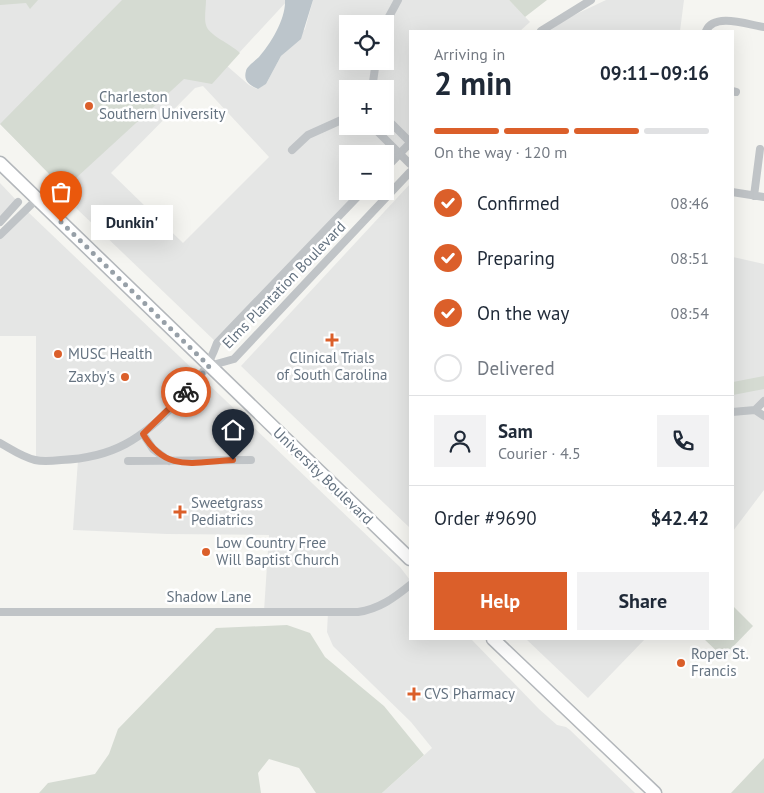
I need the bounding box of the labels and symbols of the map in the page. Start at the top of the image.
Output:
place label: Charleston Southern University [99,87,226,123]
marker: Charleston Southern University [83,100,95,112]
pin [40,171,82,222]
callout: Dunkin' [91,204,174,240]
street label: Elms Plantation Boulevard [218,217,349,352]
marker: Clinical Trials of South Carolina [325,333,339,347]
place label: MUSC Health [68,344,152,363]
marker: MUSC Health [52,348,64,360]
place label: Clinical Trials of South Carolina [277,348,387,384]
place label: Zaxby's [68,367,115,386]
courier [161,367,211,417]
marker: Zaxby's [119,371,131,383]
pin [212,409,254,460]
street label: University Boulevard [269,423,377,528]
place label: Sweetgrass Pediatrics [191,493,263,529]
marker: Sweetgrass Pediatrics [173,505,187,519]
place label: Low Country Free Will Baptist Church [216,533,339,569]
marker: Low Country Free Will Baptist Church [200,546,212,558]
street label: Shadow Lane [167,587,251,606]
place label: Roper St. Francis [691,644,749,680]
marker: Roper St. Francis [675,657,687,669]
place label: CVS Pharmacy [424,684,515,703]
marker: CVS Pharmacy [408,688,420,700]

